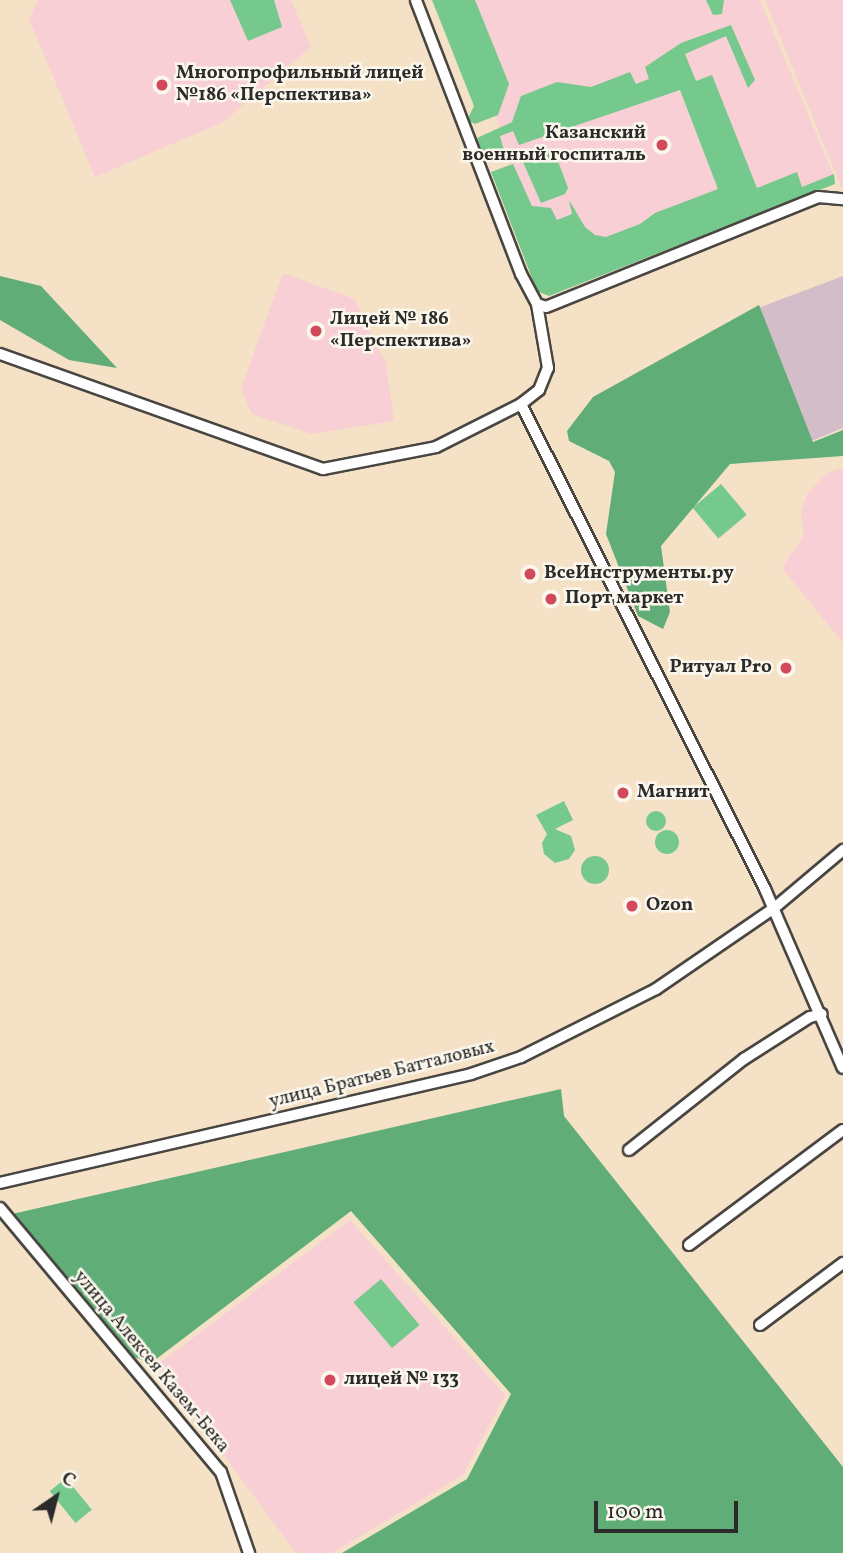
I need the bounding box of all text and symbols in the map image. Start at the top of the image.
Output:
place label: Многопрофильный лицей №186 «Перспектива» [176,63,423,107]
marker: Многопрофильный лицей №186 «Перспектива» [154,77,170,93]
place label: Казанский военный госпиталь [462,123,646,167]
marker: Казанский военный госпиталь [652,135,672,155]
place label: Лицей № 186 «Перспектива» [330,309,471,353]
marker: Лицей № 186 «Перспектива» [308,323,324,339]
place label: ВсеИнструменты.ру [544,563,734,585]
marker: ВсеИнструменты.ру [522,566,538,582]
place label: Порт маркет [565,588,684,610]
marker: Порт маркет [543,591,559,607]
place label: Ритуал Pro [670,657,772,679]
marker: Ритуал Pro [778,660,794,676]
place label: Магнит [637,782,710,804]
marker: Магнит [615,785,631,801]
place label: Ozon [646,895,693,917]
marker: Ozon [624,898,640,914]
street label: улица Братьев Батталовых [267,1036,497,1114]
street label: улица Алексея Казем-Бека [68,1266,234,1458]
place label: лицей № 133 [344,1369,459,1391]
marker: лицей № 133 [322,1372,338,1388]
north arrow [21,1462,91,1532]
text: С [56,1466,81,1494]
scale bar [598,1486,742,1530]
text: 100 m [607,1498,664,1527]

